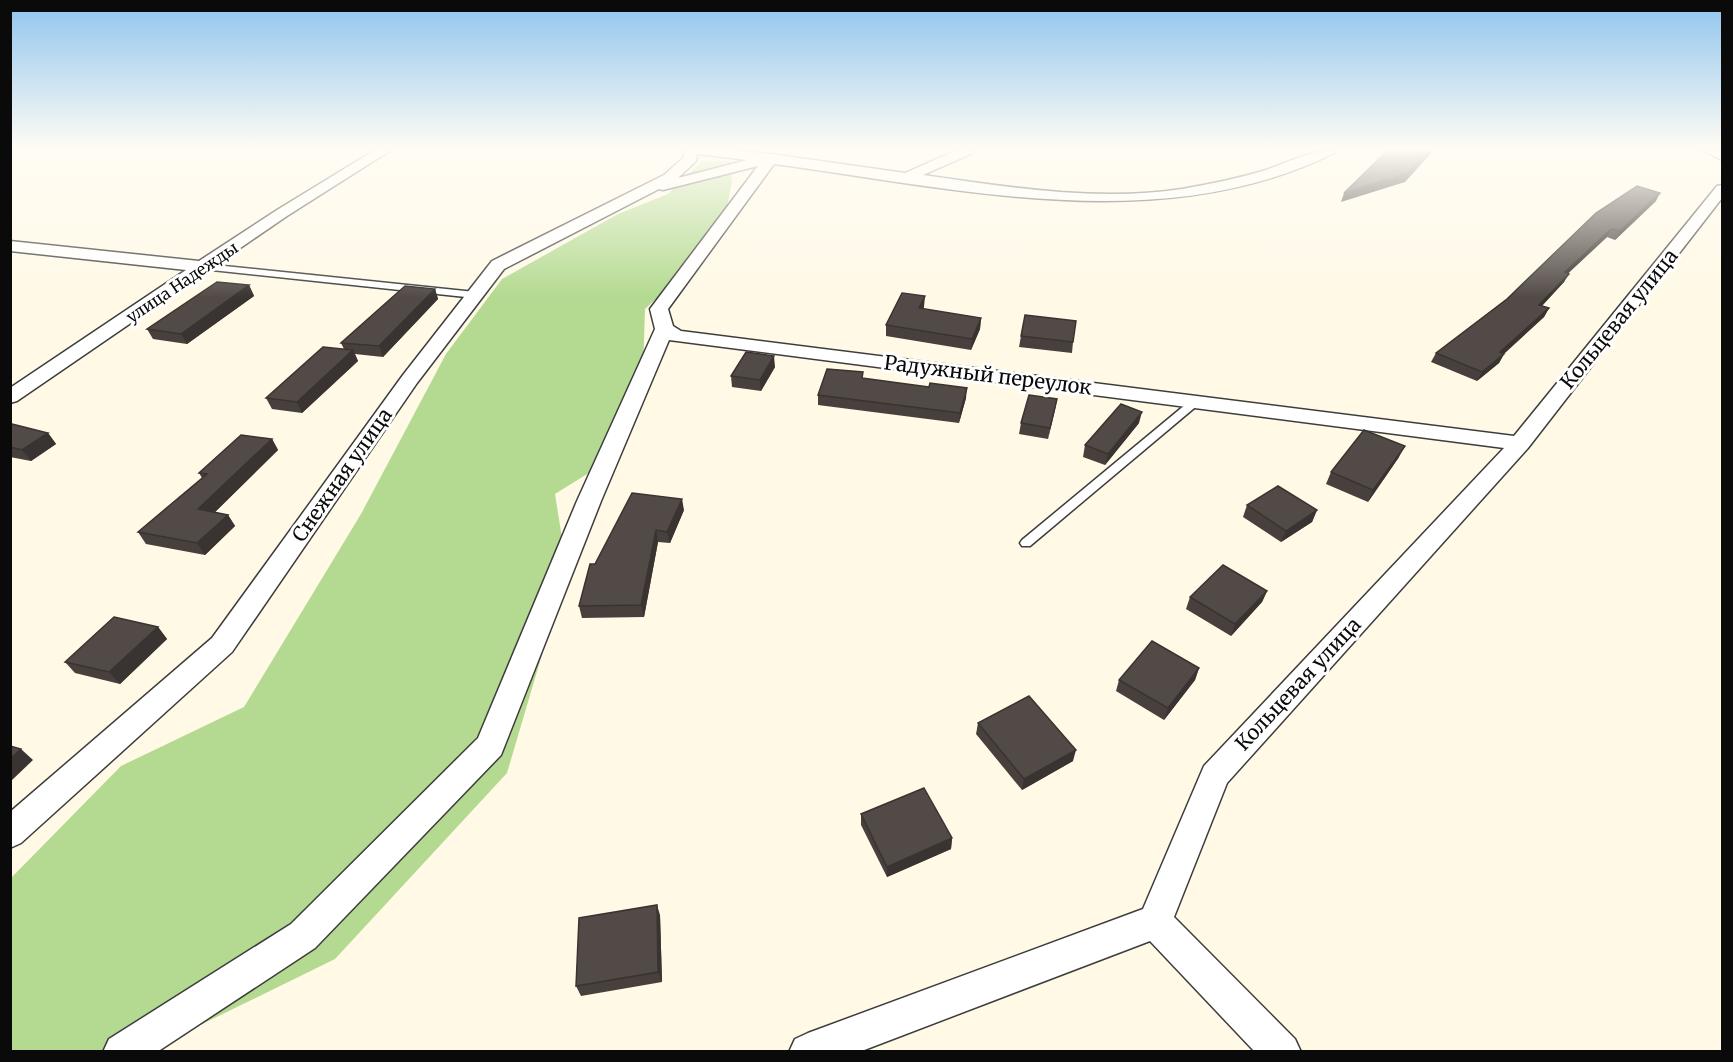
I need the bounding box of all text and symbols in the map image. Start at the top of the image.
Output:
street label: улица Надежды [122,237,242,327]
street label: Кольцевая улица [1555,243,1683,394]
street label: Радужный переулок [883,349,1094,400]
street label: Снежная улица [286,403,397,546]
street label: Кольцевая улица [1230,612,1366,755]

